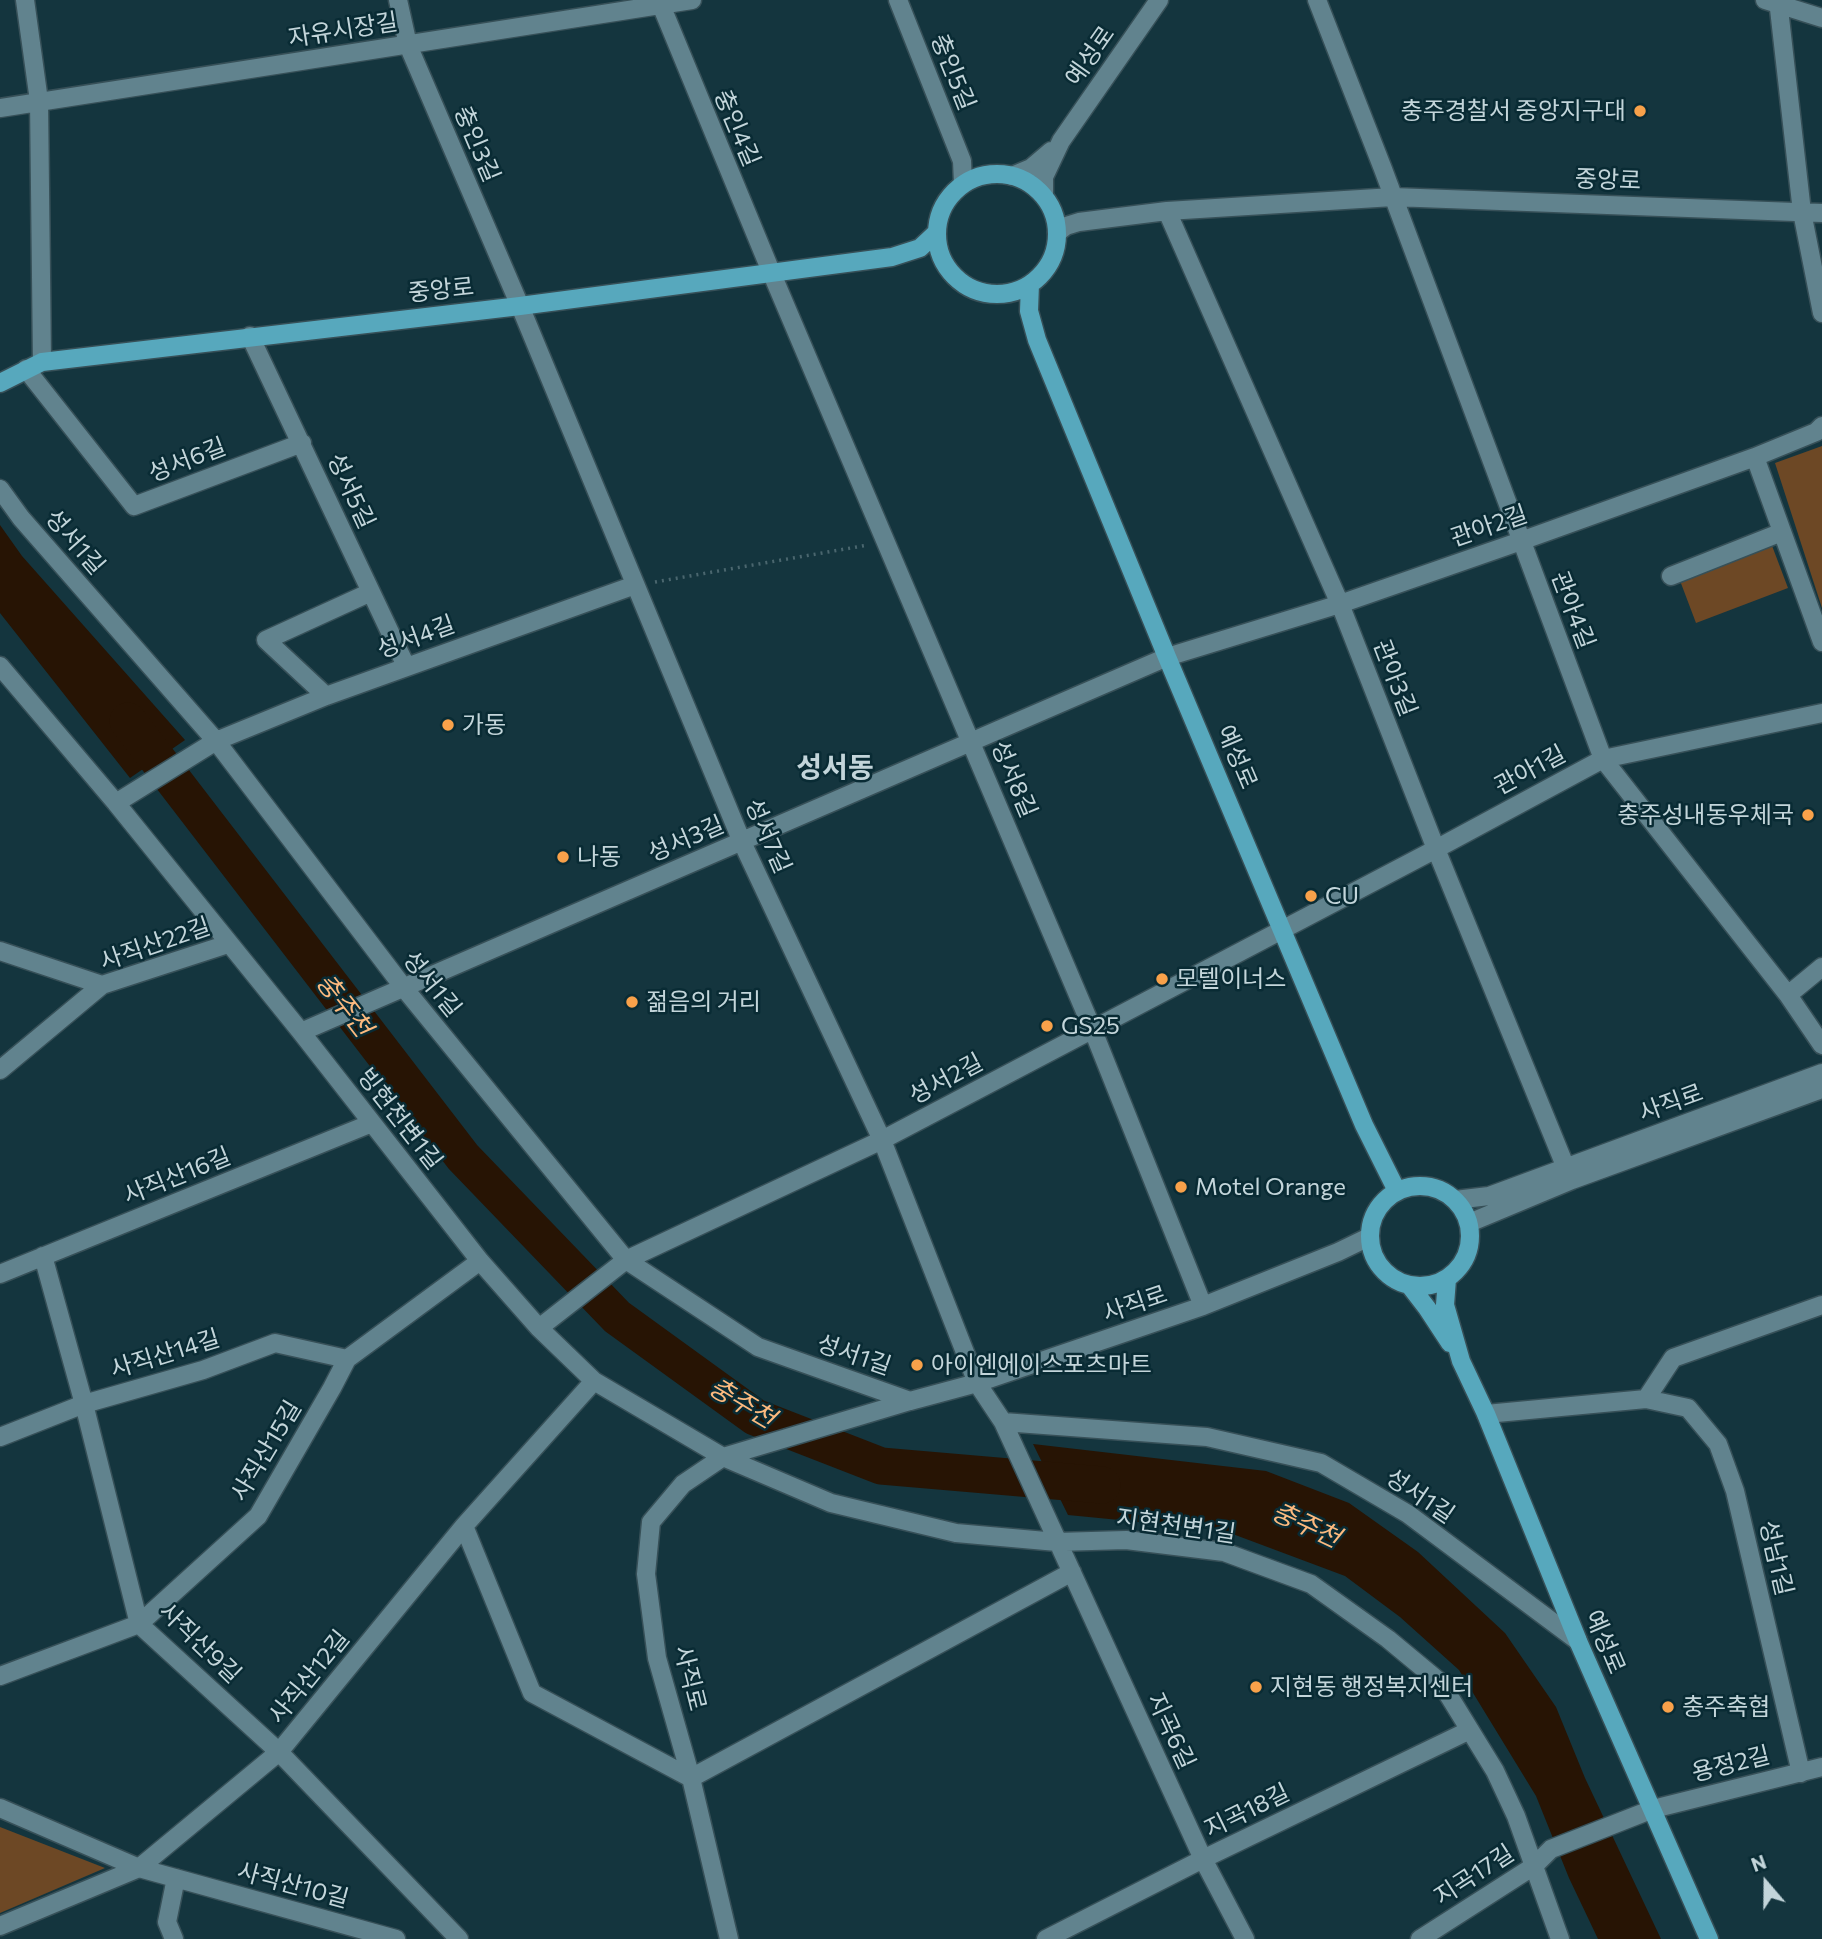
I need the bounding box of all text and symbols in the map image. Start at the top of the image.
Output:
street label: 자유시장길 [286,7,400,53]
street label: 예성로 [1059,21,1121,91]
street label: 충인5길 [925,30,981,114]
street label: 충인4길 [708,85,766,171]
place label: 충주경찰서 중앙지구대 [1401,97,1626,125]
street label: 충인3길 [448,102,506,186]
marker: 충주경찰서 중앙지구대 [1632,103,1648,119]
street label: 중앙로 [1574,164,1642,196]
street label: 중앙로 [407,272,475,308]
street label: 성서6길 [144,432,230,488]
street label: 성서5길 [321,449,381,533]
street label: 관아2길 [1447,499,1531,553]
street label: 성서1길 [39,504,111,580]
street label: 관아4길 [1545,567,1601,653]
street label: 성서4길 [373,610,459,664]
street label: 관아3길 [1367,636,1423,720]
place label: 가동 [462,711,506,739]
marker: 가동 [440,717,456,733]
street label: 예성로 [1211,721,1263,793]
street label: 성서8길 [985,736,1043,822]
street label: 관아1길 [1489,739,1571,801]
district label: 성서동 [796,751,874,785]
street label: 성서7길 [739,794,797,878]
place label: 충주성내동우체국 [1617,801,1794,829]
marker: 충주성내동우체국 [1800,807,1816,823]
street label: 성서3길 [644,810,728,868]
place label: 나동 [577,843,621,871]
marker: 나동 [555,849,571,865]
place label: CU [1325,882,1359,910]
marker: CU [1303,888,1319,904]
street label: 사직산22길 [96,912,214,976]
street label: 성서1길 [397,945,467,1023]
place label: 모텔이너스 [1176,965,1286,993]
water label: 충주천 [310,967,378,1043]
marker: 모텔이너스 [1154,971,1170,987]
place label: 젊음의 거리 [646,988,761,1016]
marker: 젊음의 거리 [624,994,640,1010]
place label: GS25 [1061,1012,1120,1040]
marker: GS25 [1039,1018,1055,1034]
street label: 성서2길 [904,1048,988,1110]
street label: 빙현천변1길 [352,1063,448,1175]
street label: 사직로 [1635,1078,1707,1128]
street label: 사직산16길 [119,1141,235,1211]
place label: Motel Orange [1195,1173,1346,1201]
marker: Motel Orange [1173,1179,1189,1195]
street label: 사직로 [1099,1280,1171,1328]
street label: 사직산14길 [107,1324,223,1384]
street label: 성서1길 [813,1329,895,1381]
place label: 아이엔에이스포츠마트 [931,1351,1152,1379]
marker: 아이엔에이스포츠마트 [909,1357,925,1373]
water label: 충주천 [703,1371,781,1435]
street label: 사직산15길 [225,1395,307,1507]
street label: 성서1길 [1380,1463,1460,1529]
water label: 충주천 [1267,1496,1345,1554]
street label: 지현천변1길 [1114,1503,1238,1549]
street label: 성남1길 [1753,1517,1799,1599]
street label: 사직산9길 [153,1597,247,1689]
street label: 예성로 [1579,1606,1631,1678]
street label: 사직산12길 [263,1624,355,1730]
street label: 사직로 [668,1642,712,1714]
place label: 지현동 행정복지센터 [1270,1673,1473,1701]
marker: 지현동 행정복지센터 [1248,1679,1264,1695]
street label: 지곡6길 [1141,1688,1201,1774]
place label: 충주축협 [1682,1693,1770,1721]
marker: 충주축협 [1660,1699,1676,1715]
street label: 용정2길 [1689,1740,1773,1788]
street label: 지곡18길 [1200,1778,1294,1844]
street label: 지곡17길 [1429,1839,1519,1911]
north arrow [1731,1848,1801,1918]
text: N [1748,1850,1769,1876]
street label: 사직산10길 [234,1856,352,1914]

